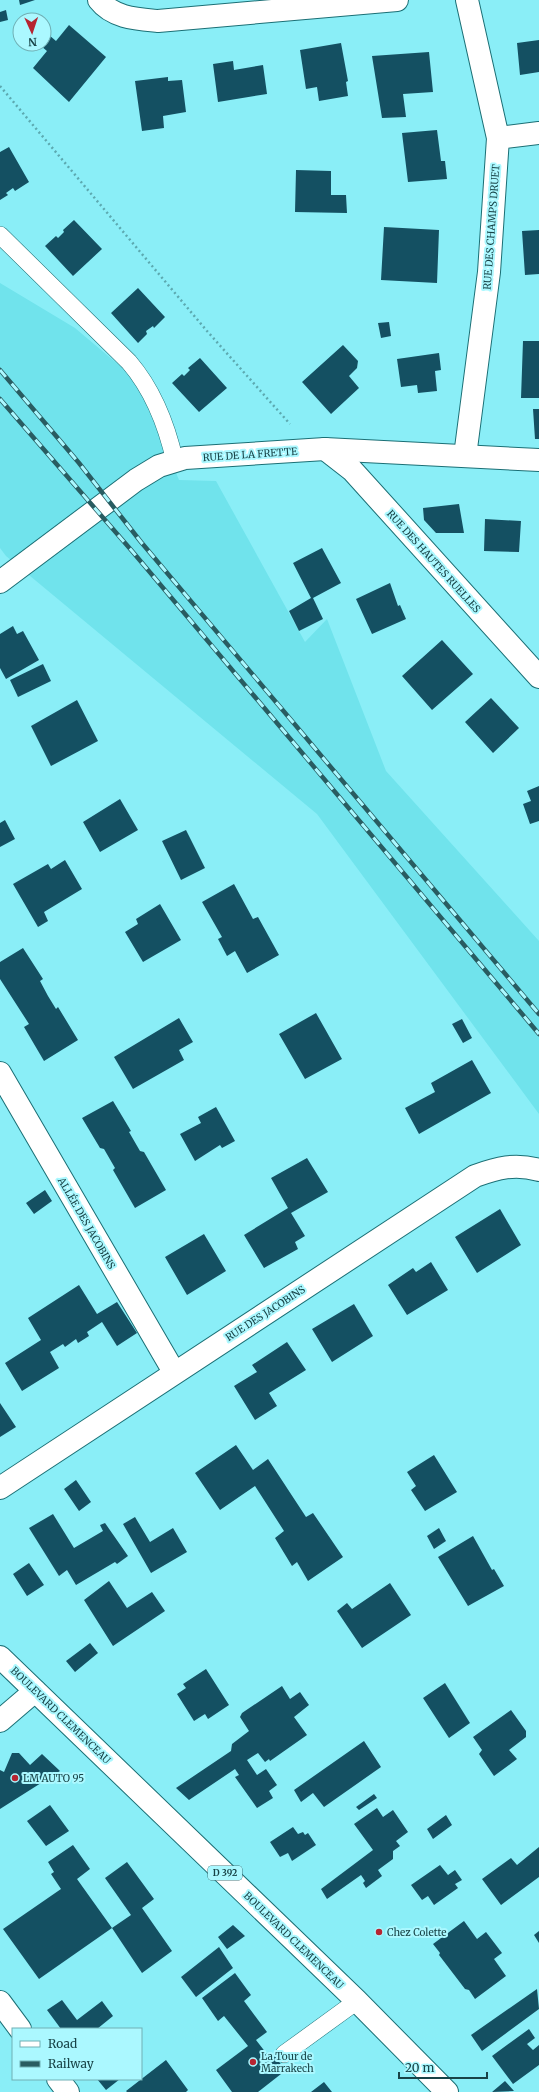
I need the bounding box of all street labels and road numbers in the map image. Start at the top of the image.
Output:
street label: RUE DES CHAMPS DRUET [481,164,502,290]
street label: RUE DE LA FRETTE [202,445,298,464]
street label: RUE DES HAUTES RUELLES [384,507,483,615]
street label: ALLÉE DES JACOBINS [54,1174,119,1272]
street label: RUE DES JACOBINS [223,1283,308,1344]
street label: BOULEVARD CLEMENCEAU [8,1664,114,1767]
road number: D 392 [208,1866,242,1880]
street label: BOULEVARD CLEMENCEAU [241,1889,347,1992]

